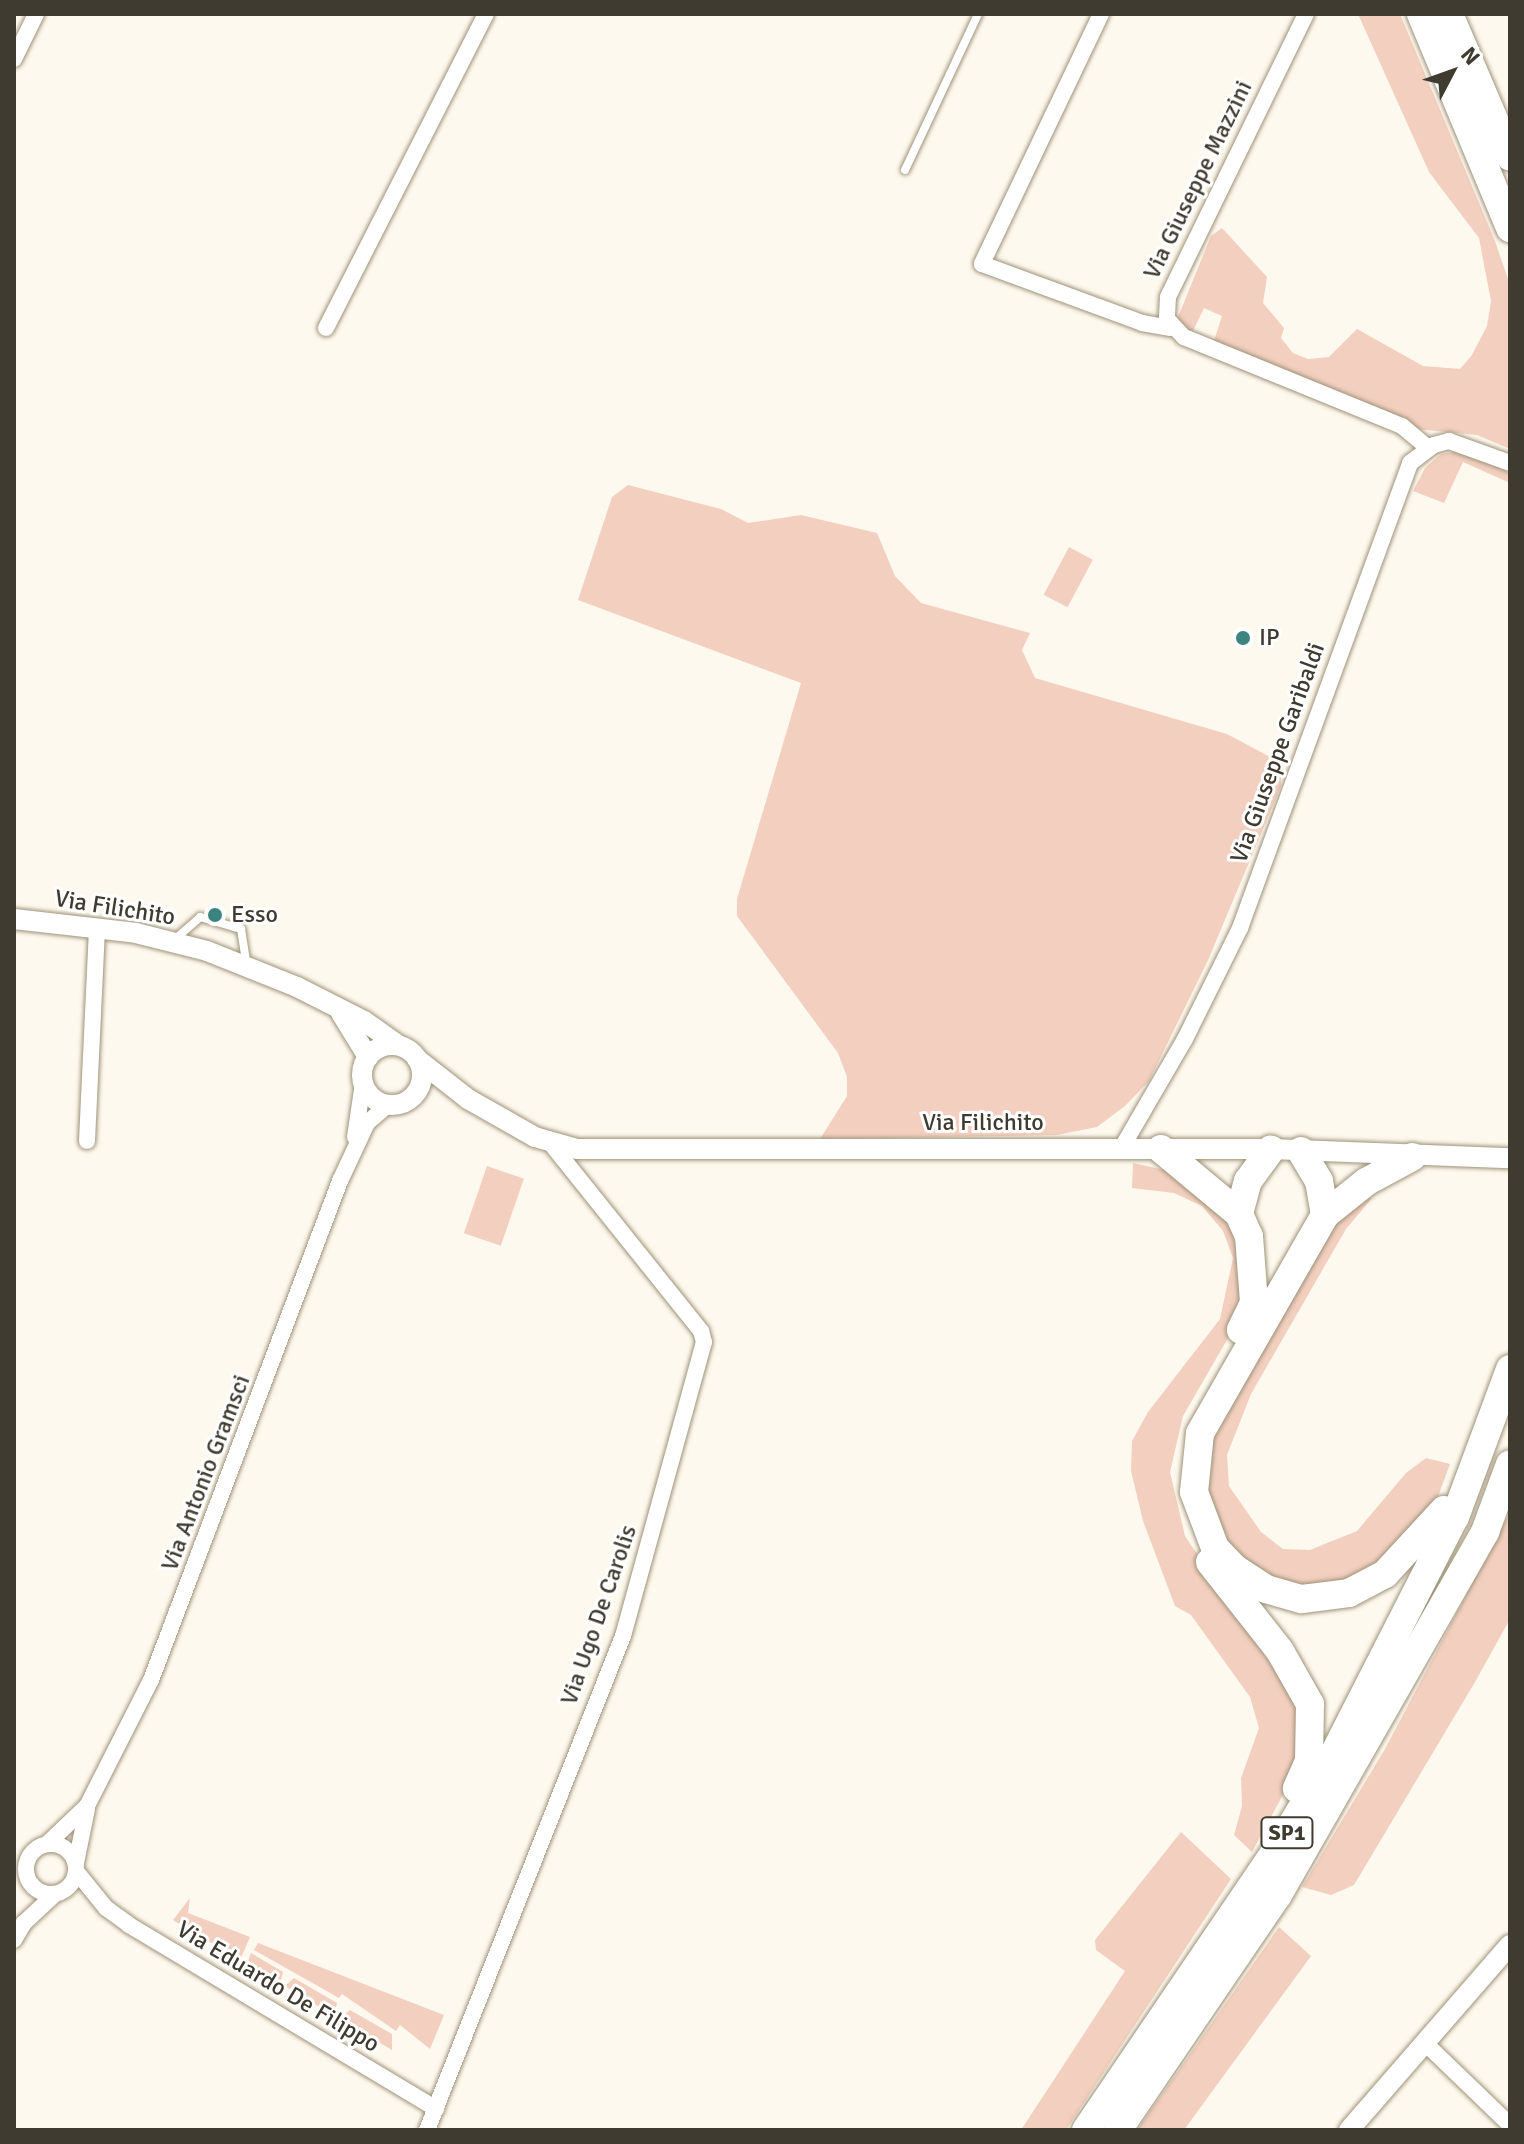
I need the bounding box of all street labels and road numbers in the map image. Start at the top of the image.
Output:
street label: Via Giuseppe Mazzini [1137,76,1259,284]
street label: Via Giuseppe Garibaldi [1225,639,1331,867]
street label: Via Filichito [53,884,177,932]
street label: Via Filichito [922,1109,1044,1137]
street label: Via Antonio Gramsci [155,1371,257,1575]
street label: Via Ugo De Carolis [555,1521,643,1709]
road number: SP1 [1259,1815,1315,1851]
street label: Via Eduardo De Filippo [171,1915,385,2059]

